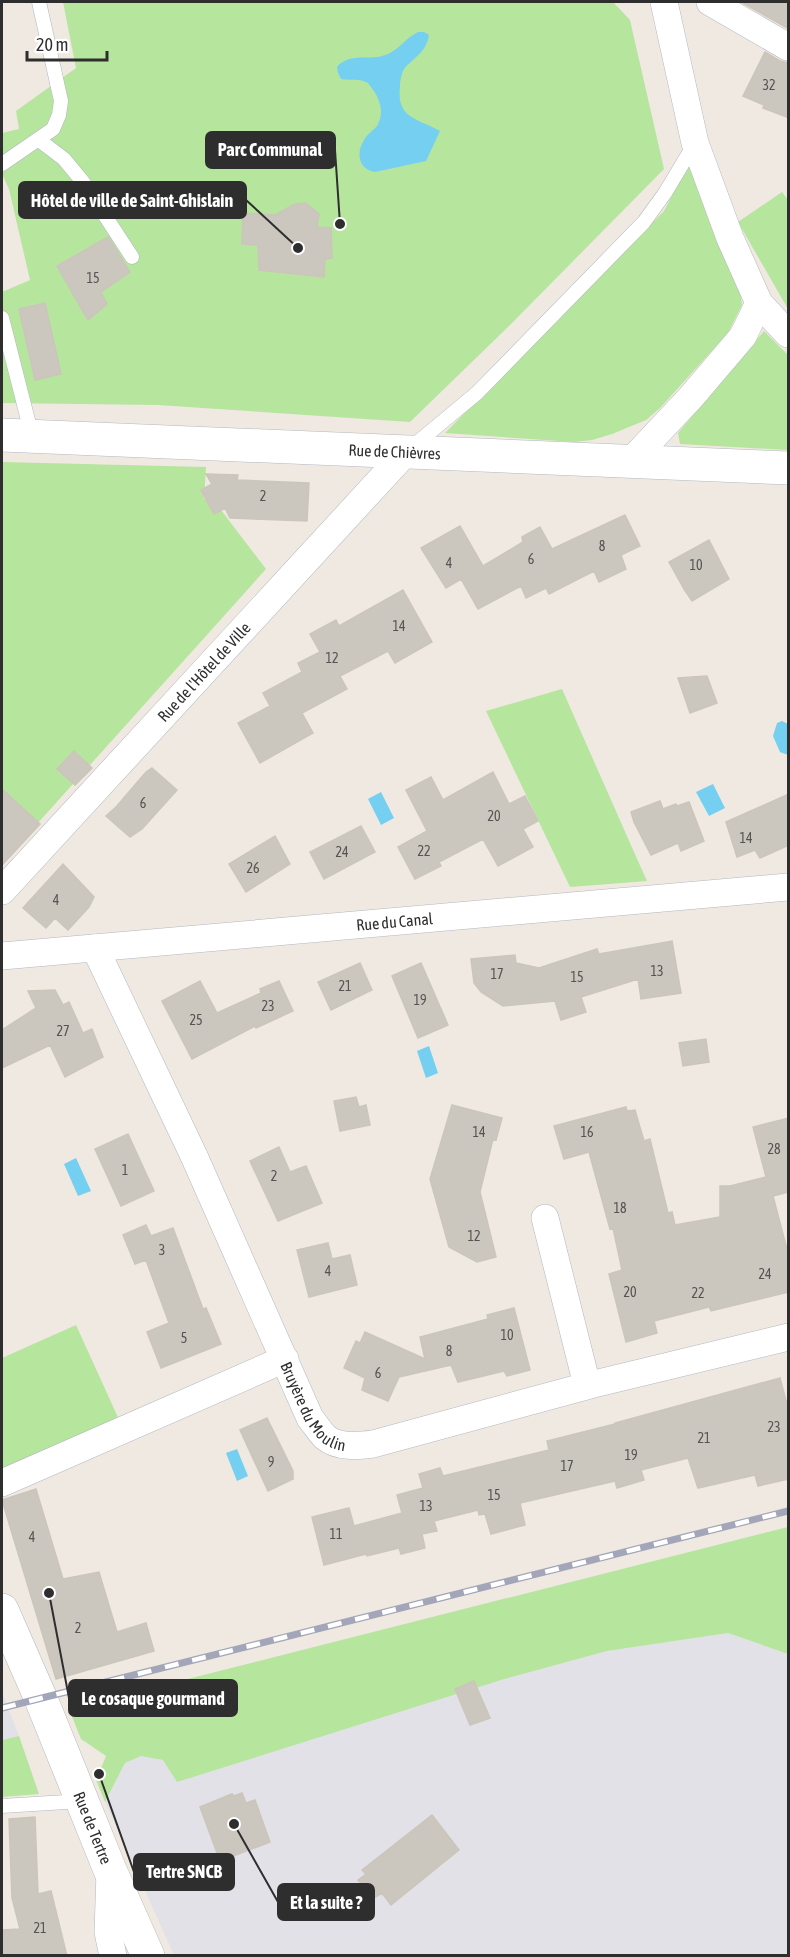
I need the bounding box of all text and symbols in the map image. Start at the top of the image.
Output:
scale bar [27,24,106,62]
text: 20 m [36,34,68,55]
house number: 32 [762,77,776,93]
callout: Parc Communal [206,132,335,168]
text: Parc Communal [218,139,322,160]
callout: Hôtel de ville de Saint-Ghislain [19,182,246,218]
text: Hôtel de ville de Saint-Ghislain [31,190,234,211]
house number: 15 [86,270,100,286]
street label: Rue de Chièvres [348,441,441,462]
house number: 2 [260,488,266,504]
house number: 8 [599,538,606,554]
house number: 6 [528,551,535,567]
house number: 4 [446,555,453,571]
house number: 10 [689,557,703,573]
street label: Rue de l'Hôtel de Ville [154,618,254,725]
house number: 14 [392,618,406,634]
house number: 12 [325,650,339,666]
house number: 6 [140,795,147,811]
house number: 20 [487,808,501,824]
house number: 14 [739,830,753,846]
house number: 22 [417,843,431,859]
house number: 24 [335,844,349,860]
house number: 26 [246,860,260,876]
house number: 4 [53,892,60,908]
street label: Rue du Canal [355,909,434,934]
house number: 13 [650,963,664,979]
house number: 17 [490,966,504,982]
house number: 15 [570,969,584,985]
house number: 21 [338,978,352,994]
house number: 19 [413,992,427,1008]
house number: 23 [261,998,275,1014]
house number: 25 [189,1012,203,1028]
house number: 27 [56,1023,70,1039]
house number: 14 [472,1124,486,1140]
house number: 16 [580,1124,594,1140]
house number: 28 [767,1141,781,1157]
house number: 1 [122,1162,128,1178]
house number: 2 [271,1168,277,1184]
house number: 18 [613,1200,627,1216]
house number: 12 [467,1228,481,1244]
house number: 3 [159,1242,165,1258]
house number: 4 [325,1263,332,1279]
house number: 24 [758,1266,772,1282]
house number: 20 [623,1284,637,1300]
house number: 22 [691,1285,705,1301]
house number: 10 [500,1327,514,1343]
house number: 5 [181,1330,187,1346]
house number: 8 [446,1343,453,1359]
street label: Bruyère du Moulin [277,1359,347,1454]
house number: 6 [375,1365,382,1381]
house number: 23 [767,1419,781,1435]
house number: 21 [697,1430,711,1446]
house number: 19 [624,1447,638,1463]
house number: 9 [268,1454,274,1470]
house number: 17 [560,1458,574,1474]
house number: 15 [487,1487,501,1503]
house number: 13 [419,1498,433,1514]
house number: 11 [329,1526,343,1542]
house number: 4 [29,1529,36,1545]
house number: 2 [75,1620,81,1636]
callout: Le cosaque gourmand [69,1680,237,1716]
text: Le cosaque gourmand [81,1688,225,1709]
street label: Rue de Tertre [70,1789,116,1867]
callout: Tertre SNCB [134,1854,234,1890]
text: Tertre SNCB [146,1861,222,1882]
callout: Et la suite ? [278,1884,374,1920]
text: Et la suite ? [290,1892,363,1913]
house number: 21 [33,1920,47,1936]

